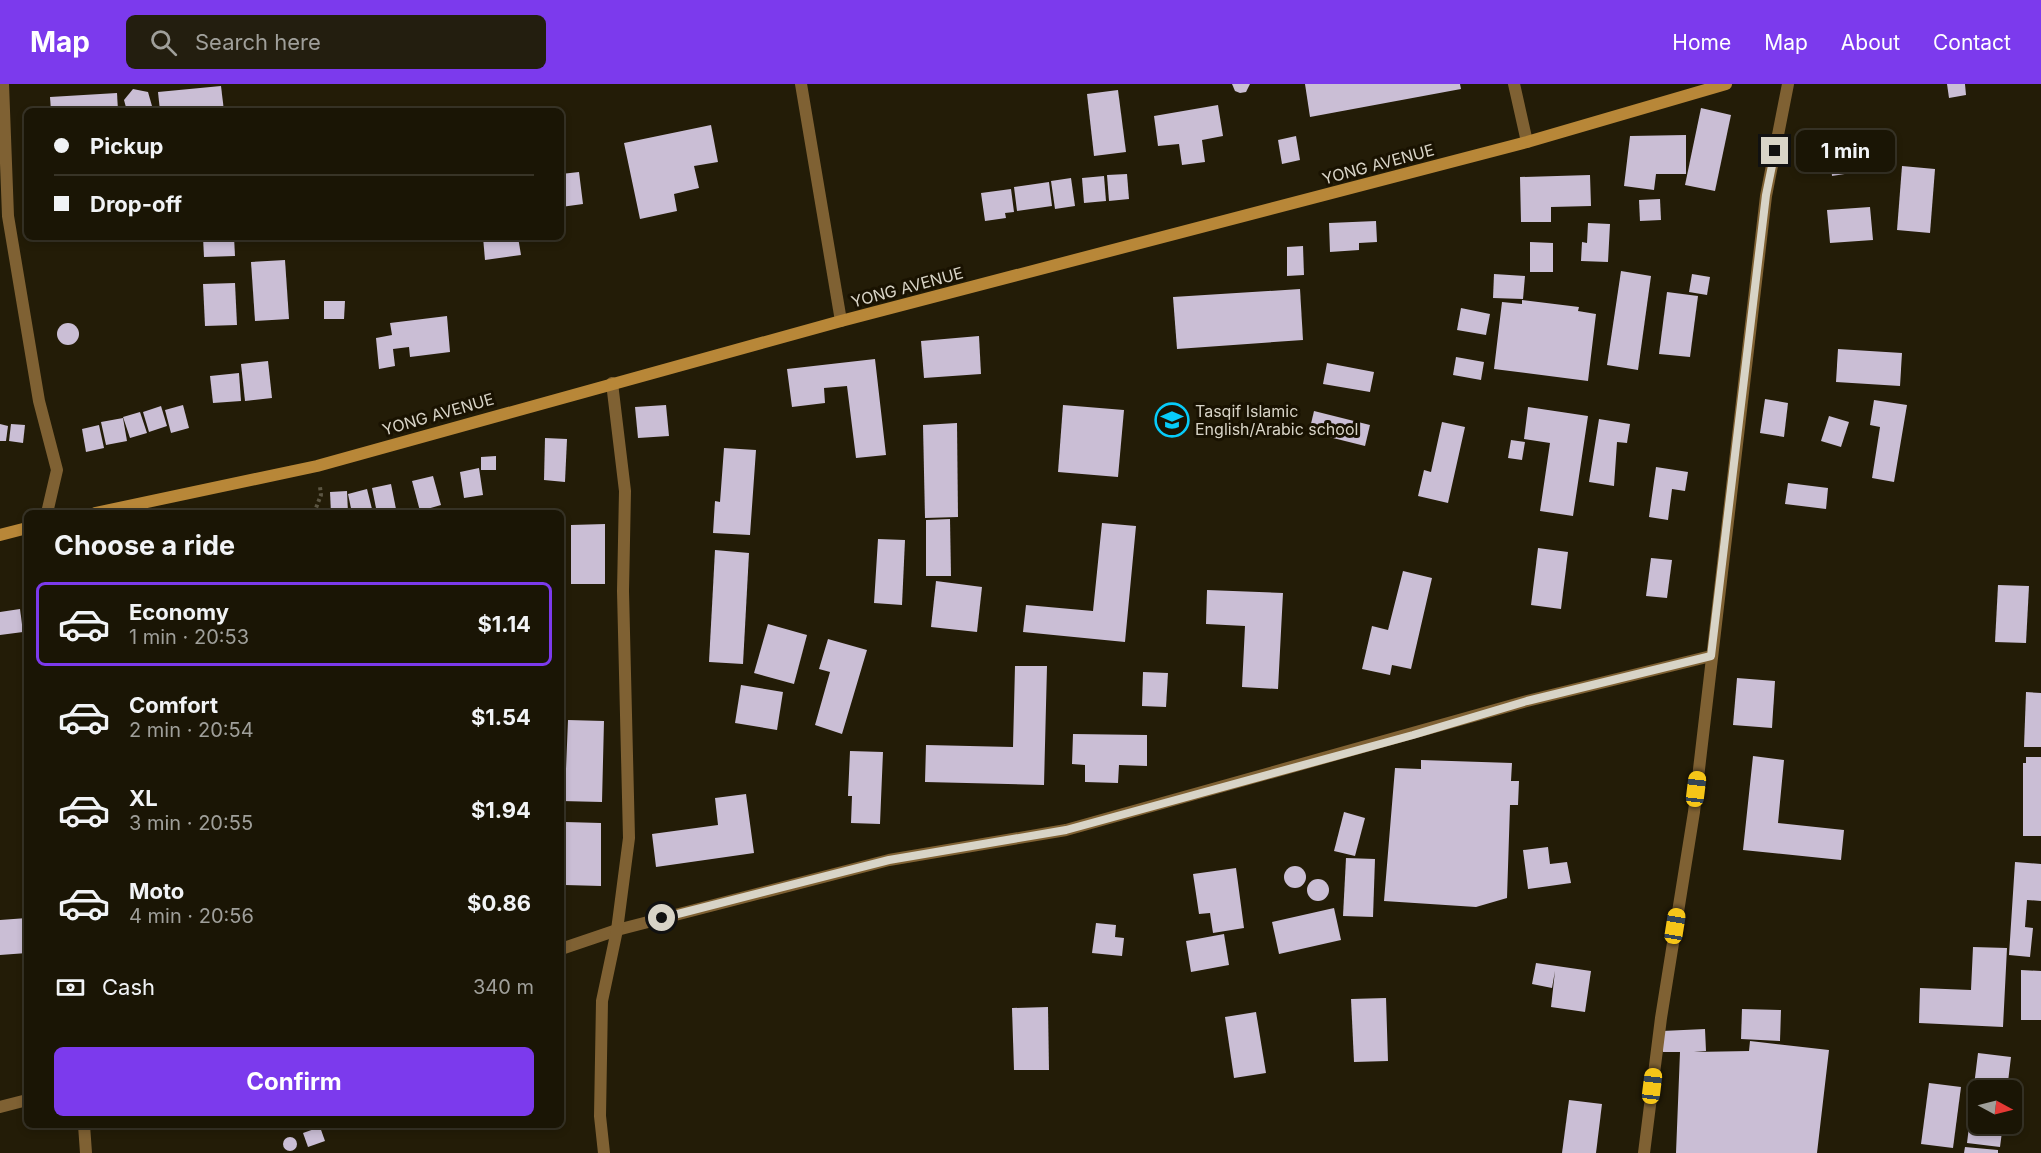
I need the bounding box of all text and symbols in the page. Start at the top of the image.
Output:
search box [126,15,546,69]
text: Map [30,25,90,59]
icon: search [147,26,180,59]
text: Search here [195,29,321,55]
text: Home [1672,30,1731,55]
text: Map [1764,30,1808,55]
text: About [1841,30,1900,55]
text: Contact [1933,30,2011,55]
callout: 1 min [1796,130,1895,172]
text: Pickup [90,133,164,159]
route end [1761,137,1788,164]
street label: YONG AVENUE [1320,139,1436,189]
text: 1 min [1821,139,1870,163]
text: Drop-off [90,191,182,217]
street label: YONG AVENUE [849,262,965,312]
street label: YONG AVENUE [380,389,496,439]
place label: Tasqif Islamic English/Arabic school [1195,401,1358,439]
school or university icon: Tasqif Islamic English/Arabic school [1154,402,1190,438]
text: Choose a ride [54,529,235,562]
icon: car [57,597,111,651]
text: Economy [129,599,229,625]
text: $1.14 [477,611,531,637]
text: 1 min · 20:53 [129,625,249,649]
icon: car [57,690,111,744]
text: Comfort [129,692,218,718]
text: $1.54 [471,704,531,730]
text: 2 min · 20:54 [129,718,254,742]
car [1685,770,1707,808]
icon: car [57,783,111,837]
text: XL [129,785,158,811]
text: $1.94 [471,797,531,823]
text: 3 min · 20:55 [129,811,253,835]
icon: car [57,876,111,930]
text: Moto [129,878,184,904]
text: $0.86 [467,890,531,916]
text: 4 min · 20:56 [129,904,254,928]
route start [648,904,675,931]
car [1663,907,1687,945]
icon: cash [54,971,87,1004]
text: Cash [102,974,155,1000]
text: 340 m [473,975,534,999]
button: Confirm [54,1047,534,1116]
car [1641,1067,1663,1105]
north arrow [1968,1080,2022,1134]
map controls [1968,1080,2022,1134]

